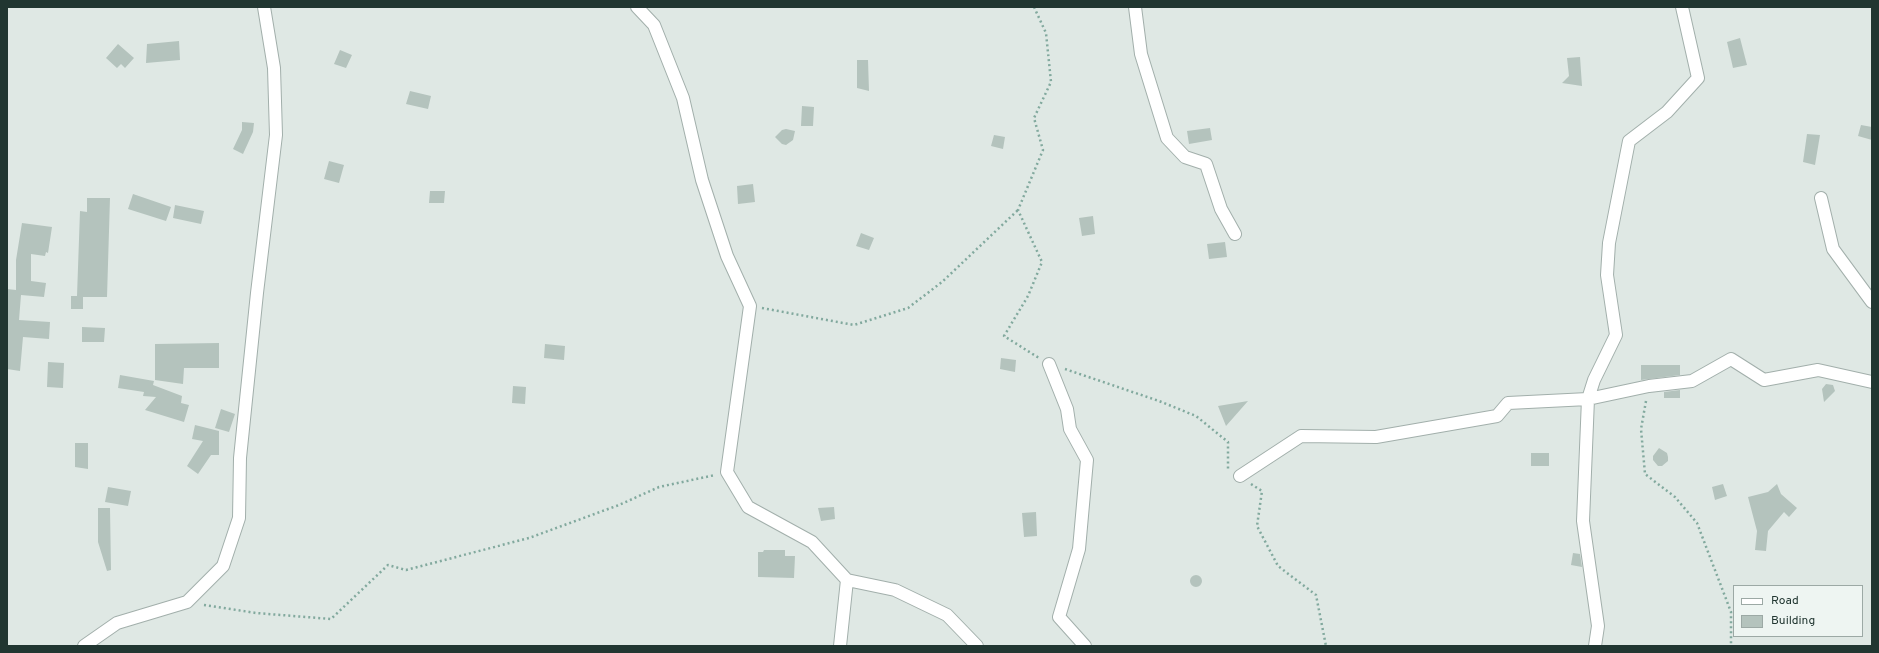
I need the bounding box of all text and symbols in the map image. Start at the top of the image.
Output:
legend [1733,585,1863,637]
text: Road [1771,593,1799,609]
text: Building [1771,613,1815,629]

